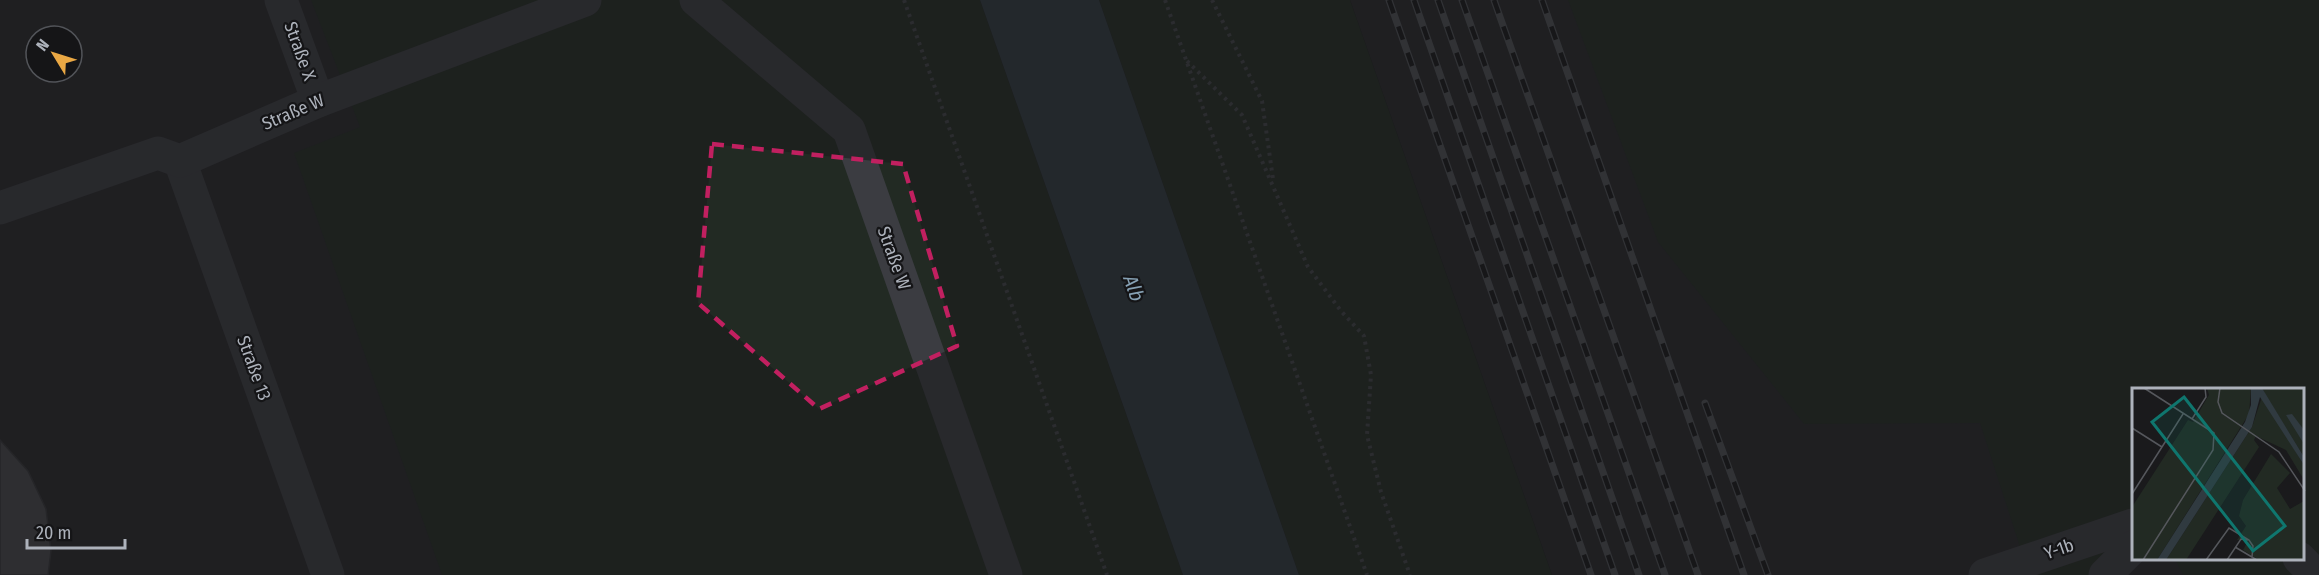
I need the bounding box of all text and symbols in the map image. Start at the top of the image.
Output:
street label: Straße X [279,19,321,84]
north arrow [24,24,84,84]
text: N [32,35,53,55]
street label: Straße W [259,89,328,135]
street label: Straße W [872,223,916,293]
water label: Alb [1118,271,1150,304]
street label: Straße 13 [232,333,276,403]
inset map [2132,388,2304,560]
scale bar [27,512,124,550]
text: 20 m [36,522,71,544]
street label: Y-1b [2041,534,2077,564]

